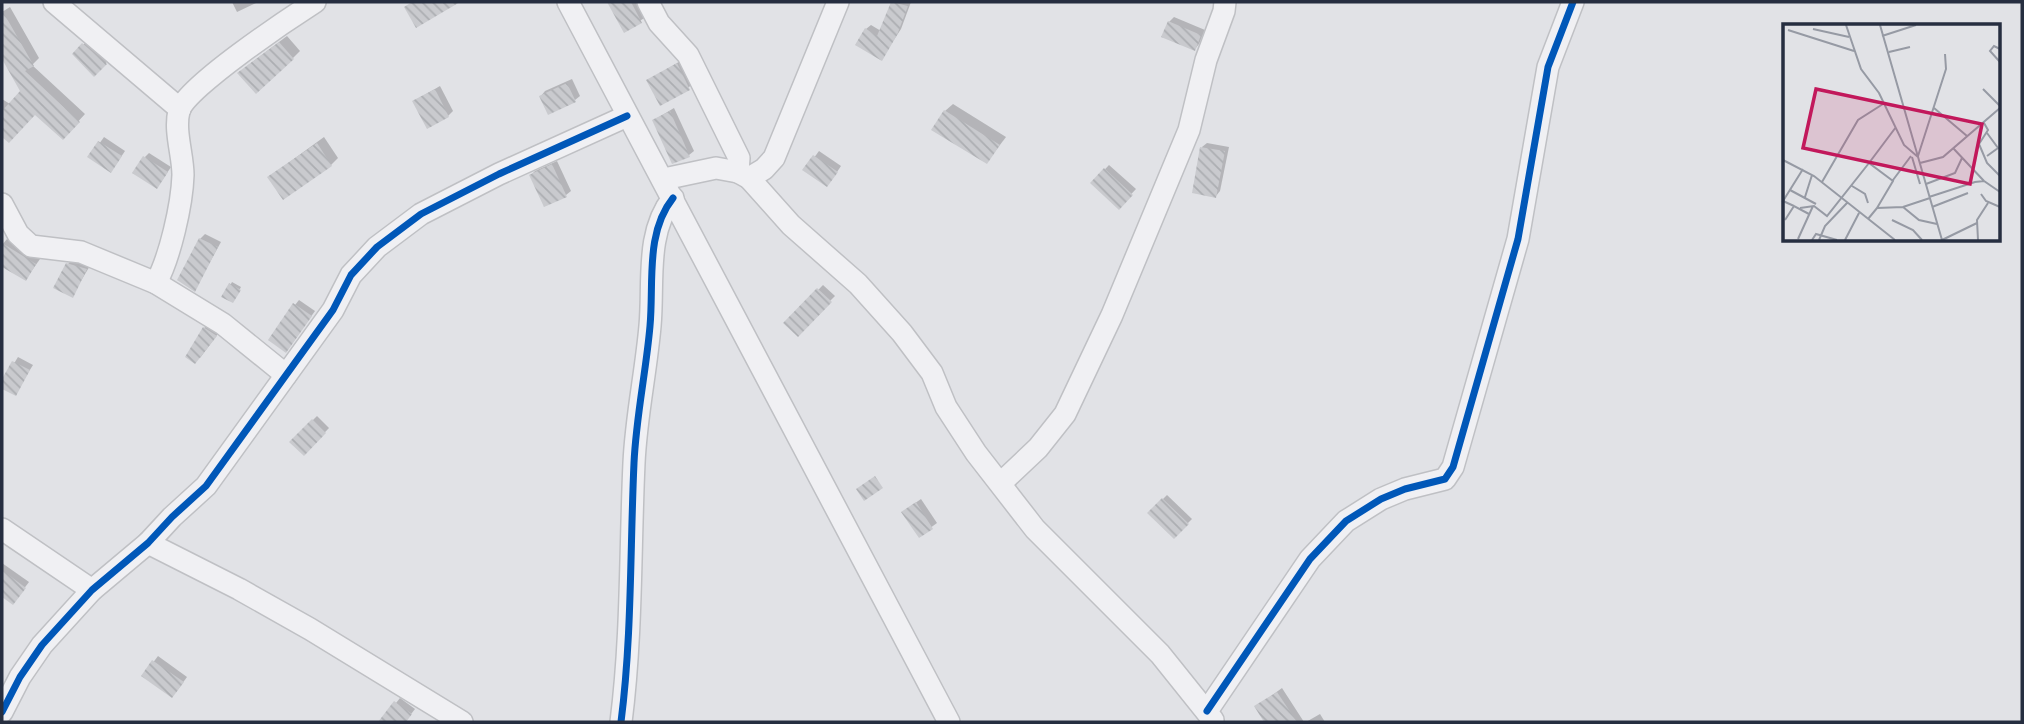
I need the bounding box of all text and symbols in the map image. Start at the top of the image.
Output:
inset map [1783,24,2000,242]

